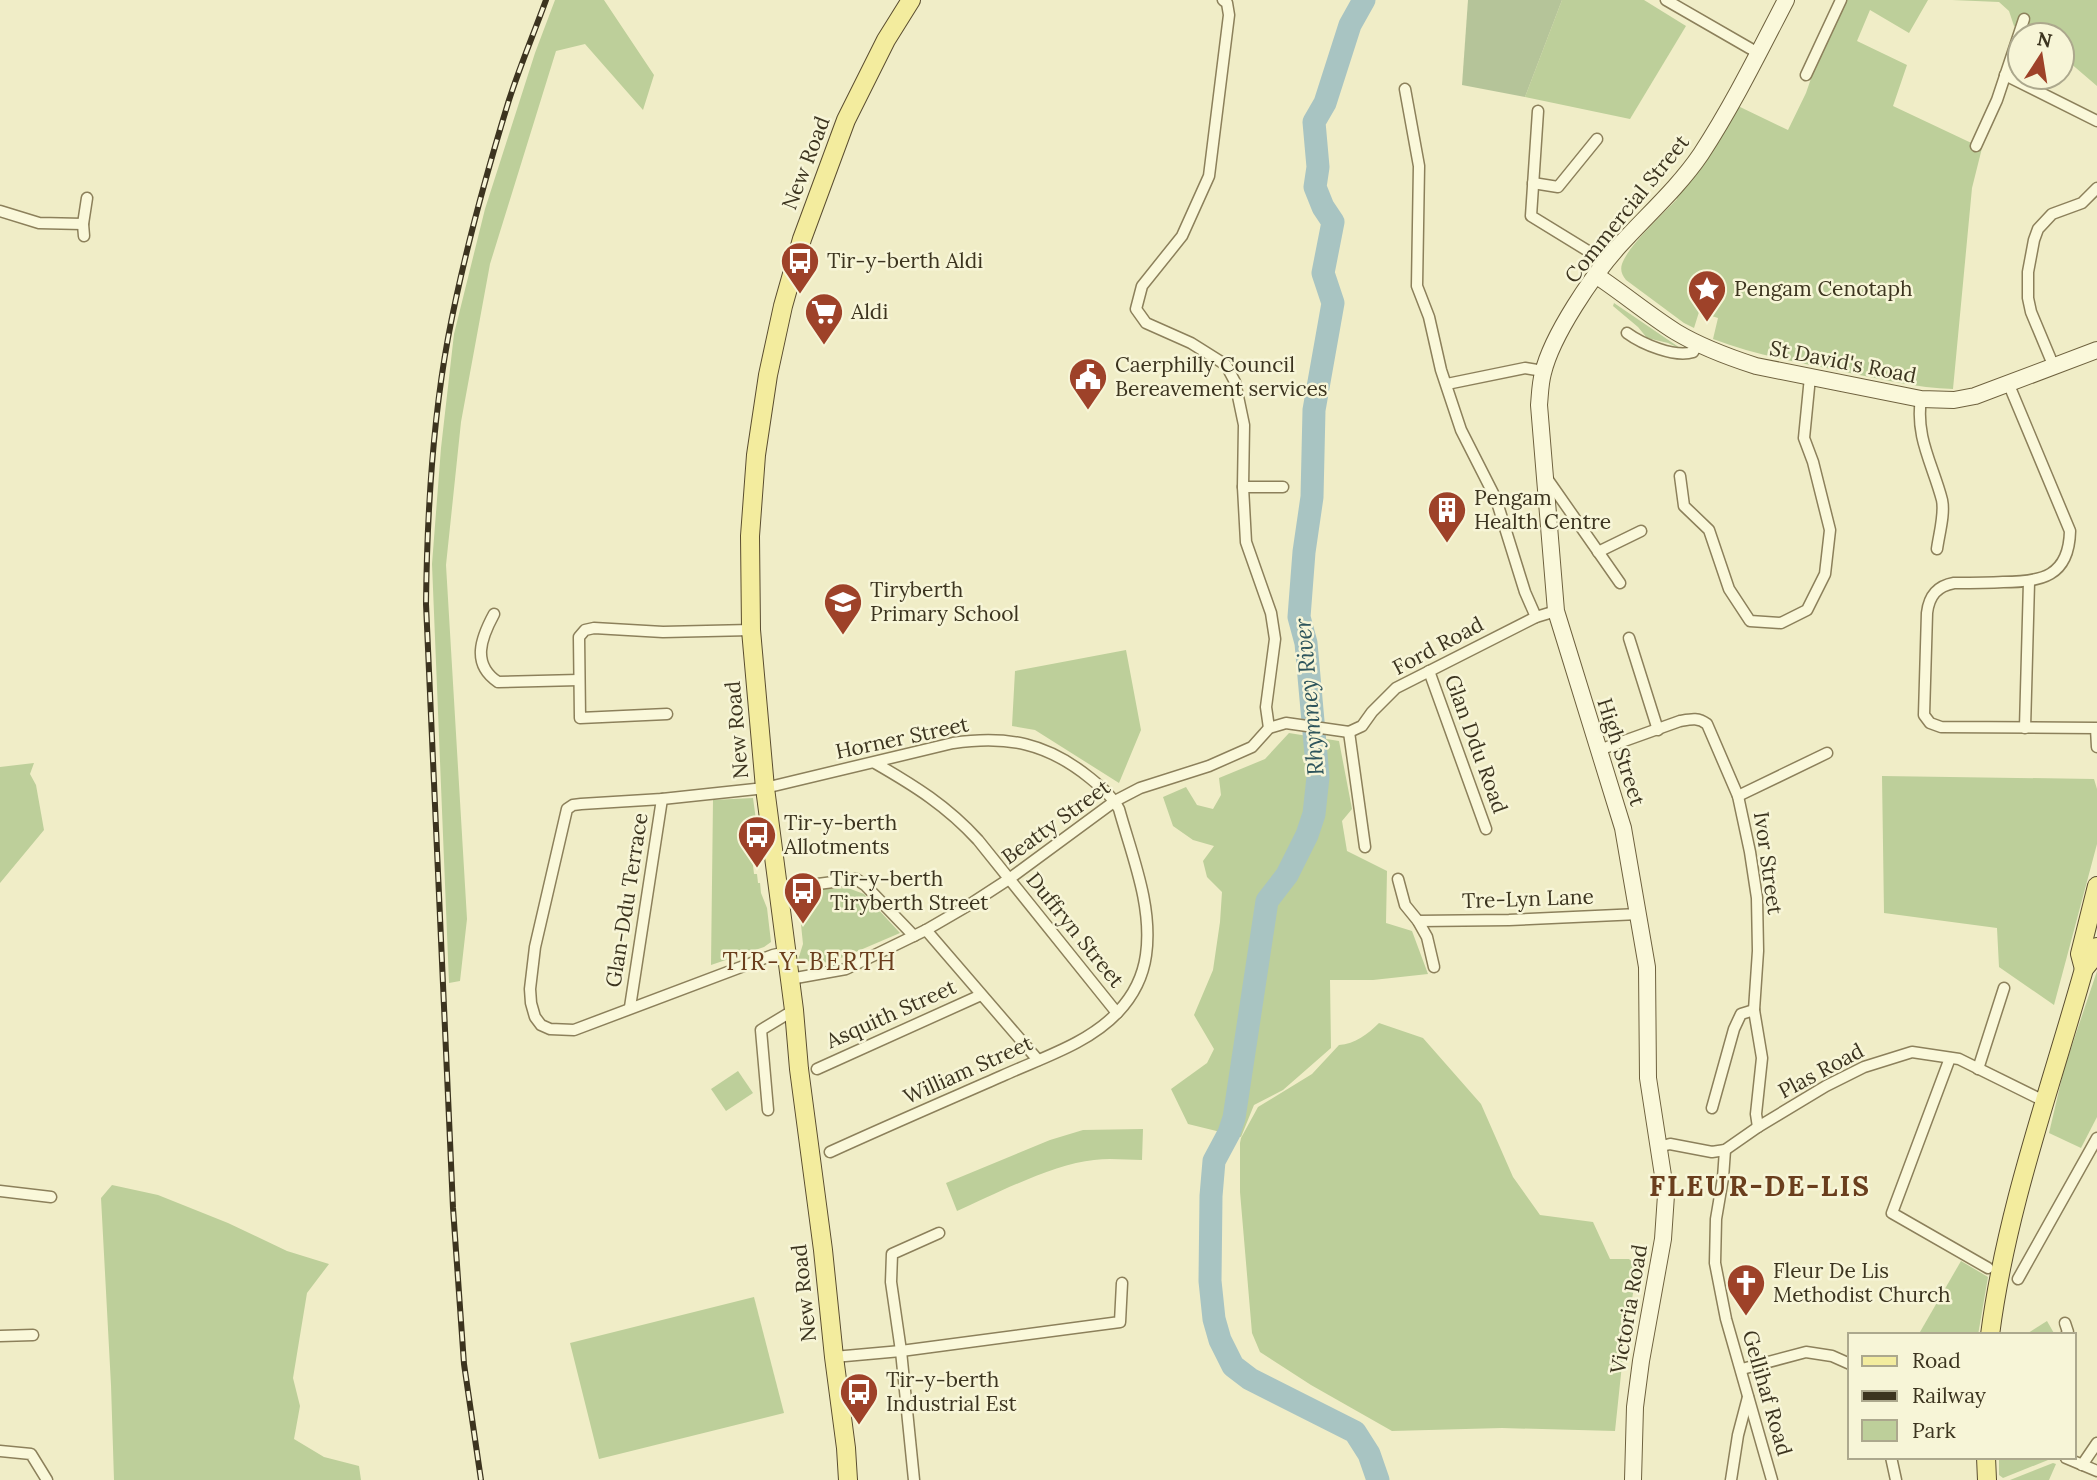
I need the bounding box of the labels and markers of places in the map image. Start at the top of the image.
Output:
bus stop icon: Tir-y-berth Aldi [779,240,821,295]
place label: Tir-y-berth Aldi [827,247,983,274]
place icon: Pengam Cenotaph [1686,268,1728,323]
place label: Pengam Cenotaph [1734,275,1913,302]
supermarket icon: Aldi [803,291,845,346]
place label: Aldi [850,298,888,325]
place label: Caerphilly Council Bereavement services [1115,351,1328,402]
public building icon: Caerphilly Council Bereavement services [1067,356,1109,411]
place label: Pengam Health Centre [1474,484,1611,535]
building icon: Pengam Health Centre [1426,489,1468,544]
place label: Tiryberth Primary School [870,576,1019,627]
school or university icon: Tiryberth Primary School [822,581,864,636]
place label: Tir-y-berth Allotments [783,809,897,860]
bus stop icon: Tir-y-berth Allotments [736,814,778,869]
place label: Tir-y-berth Tiryberth Street [830,865,989,916]
bus stop icon: Tir-y-berth Tiryberth Street [782,870,824,925]
place label: Fleur De Lis Methodist Church [1773,1257,1951,1308]
church icon: Fleur De Lis Methodist Church [1725,1262,1767,1317]
place label: Tir-y-berth Industrial Est [886,1366,1017,1417]
bus stop icon: Tir-y-berth Industrial Est [838,1371,880,1426]

